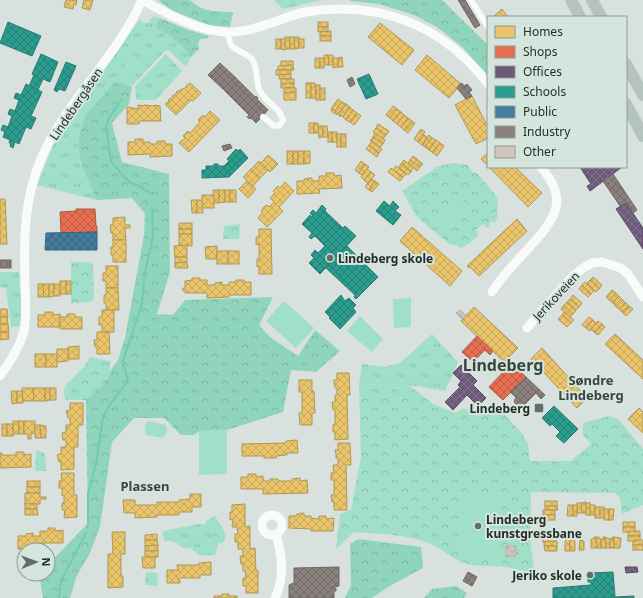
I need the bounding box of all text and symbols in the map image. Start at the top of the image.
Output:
legend [487,16,627,168]
text: Homes [523,23,563,40]
text: Shops [523,43,558,60]
text: Offices [523,63,562,80]
street label: Lindebergåsen [45,64,107,144]
text: Schools [523,83,566,100]
text: Public [523,103,557,120]
text: Industry [523,123,571,140]
text: Other [523,143,556,160]
place label: Lindeberg skole [338,250,433,267]
marker: Lindeberg skole [325,253,335,263]
street label: Jerikoveien [528,268,583,325]
district label: Lindeberg [463,354,543,376]
district label: Søndre Lindeberg [558,371,624,404]
place label: Lindeberg [470,400,530,417]
marker: Lindeberg [533,402,545,414]
district label: Plassen [121,477,170,495]
place label: Lindeberg kunstgressbane [486,511,582,542]
marker: Lindeberg kunstgressbane [473,521,483,531]
north arrow [16,542,56,582]
text: N [39,557,54,566]
place label: Jeriko skole [511,567,582,584]
marker: Jeriko skole [585,570,595,580]

